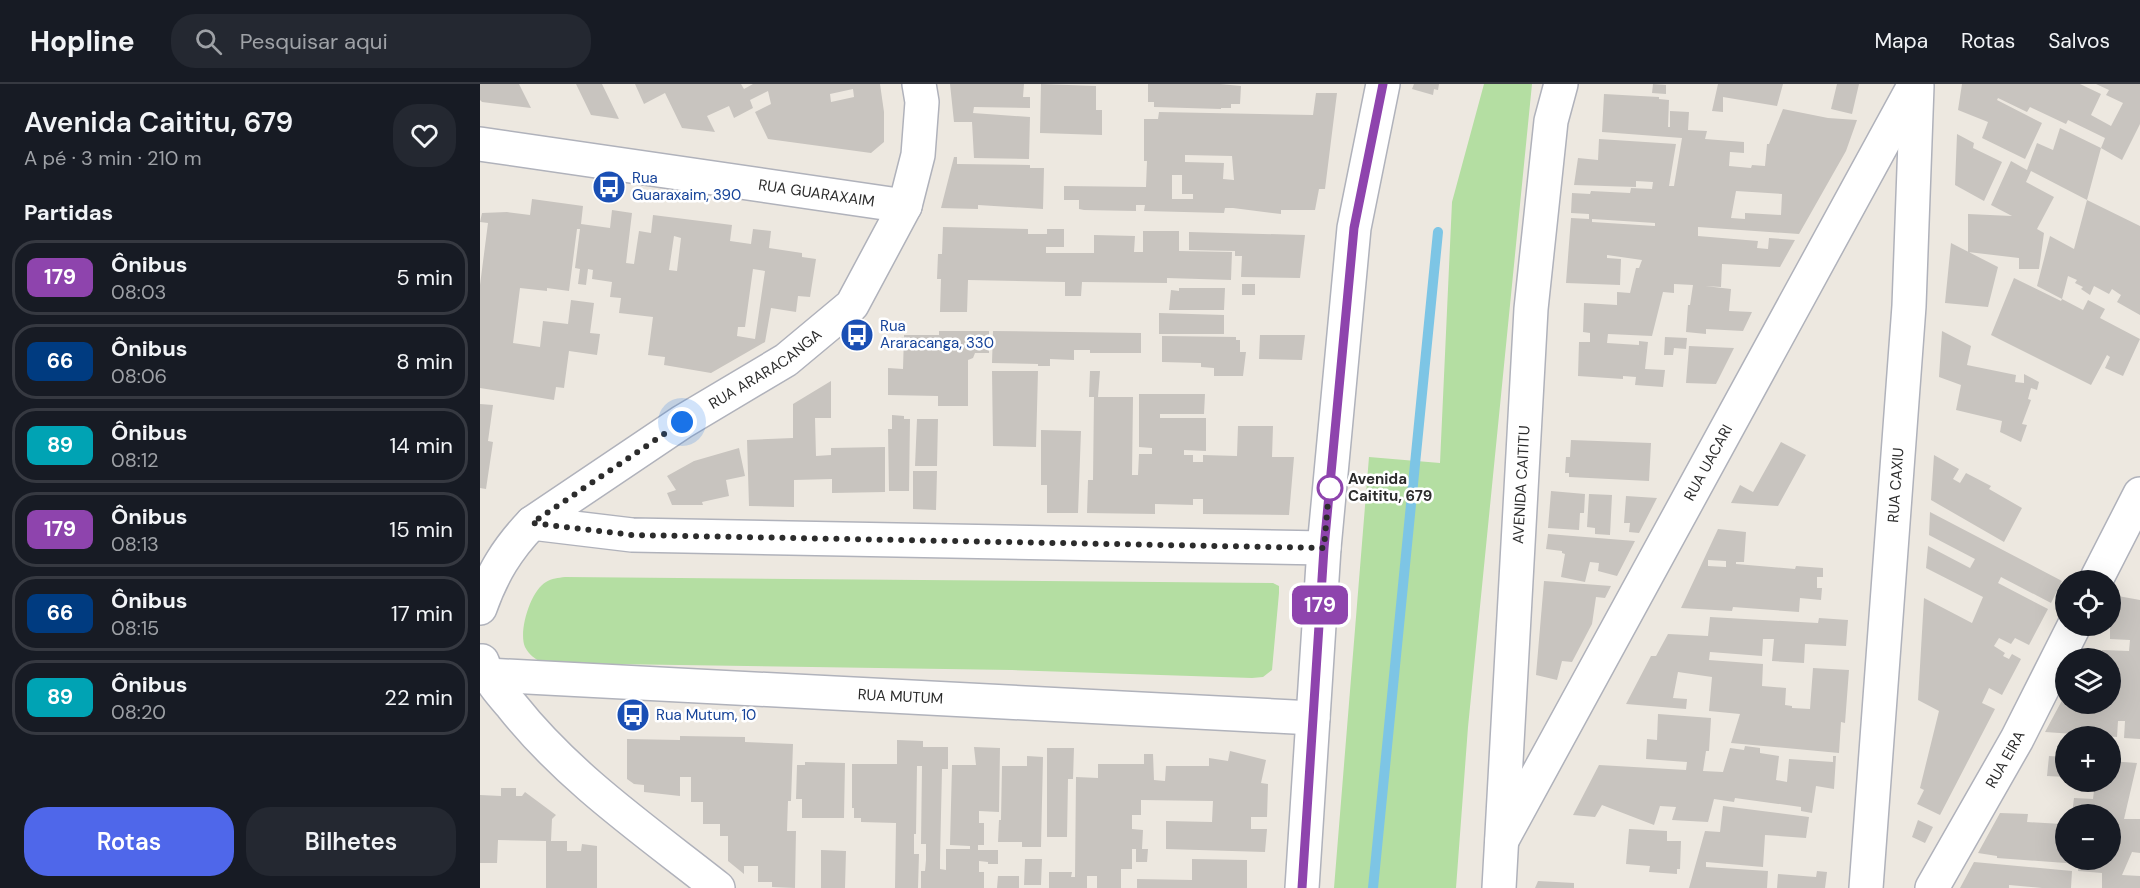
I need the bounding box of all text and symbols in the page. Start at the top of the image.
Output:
search box [171,14,591,68]
text: Hopline [30,23,135,60]
icon: search [192,25,225,58]
text: Pesquisar aqui [240,27,388,56]
text: Mapa [1874,27,1928,55]
text: Rotas [1961,27,2015,55]
text: Salvos [2048,27,2110,55]
text: Avenida Caititu, 679 [24,104,293,141]
button: heart [393,104,456,167]
text: A pé · 3 min · 210 m [24,145,202,171]
place label: Rua Guaraxaim, 390 [632,168,741,205]
bus stop icon: Rua Guaraxaim, 390 [591,169,627,205]
street label: RUA GUARAXAIM [757,175,876,211]
text: Partidas [24,198,113,227]
text: Ônibus [111,250,188,279]
text: 179 [44,263,76,291]
text: 5 min [396,263,453,292]
text: 08:03 [111,279,166,305]
place label: Rua Araracanga, 330 [880,316,994,353]
bus stop icon: Rua Araracanga, 330 [839,317,875,353]
street label: RUA ARARACANGA [705,324,826,414]
text: Ônibus [111,334,188,363]
text: 66 [47,347,73,375]
text: 8 min [396,347,453,376]
text: 08:06 [111,363,167,389]
your location [667,407,697,437]
text: Ônibus [111,418,188,447]
street label: RUA UACARI [1679,421,1737,504]
street label: AVENIDA CAITITU [1508,425,1535,544]
text: 89 [47,431,73,459]
text: 14 min [389,431,453,460]
text: 08:12 [111,447,159,473]
street label: RUA CAXIU [1883,447,1909,523]
place label: Avenida Caititu, 679 [1348,469,1432,506]
marker: Avenida Caititu, 679 [1317,475,1343,501]
text: Ônibus [111,502,188,531]
text: 179 [44,515,76,543]
text: 15 min [389,515,453,544]
text: 08:13 [111,531,159,557]
map controls [2055,570,2121,870]
button: locate [2055,570,2121,636]
text: Ônibus [111,586,188,615]
line badge: 179 [1286,586,1354,624]
text: 179 [1304,591,1336,619]
text: 66 [47,599,73,627]
text: 17 min [391,599,453,628]
text: 08:15 [111,615,159,641]
button: layers [2055,648,2121,714]
text: Ônibus [111,670,188,699]
text: 89 [47,683,73,711]
text: 22 min [384,683,453,712]
street label: RUA MUTUM [857,684,944,709]
bus stop icon: Rua Mutum, 10 [615,697,651,733]
text: 08:20 [111,699,166,725]
place label: Rua Mutum, 10 [656,705,756,725]
button: + [2055,726,2121,792]
street label: RUA EIRA [1981,727,2030,792]
button: − [2055,804,2121,870]
button: Rotas [24,807,234,876]
button: Bilhetes [246,807,456,876]

